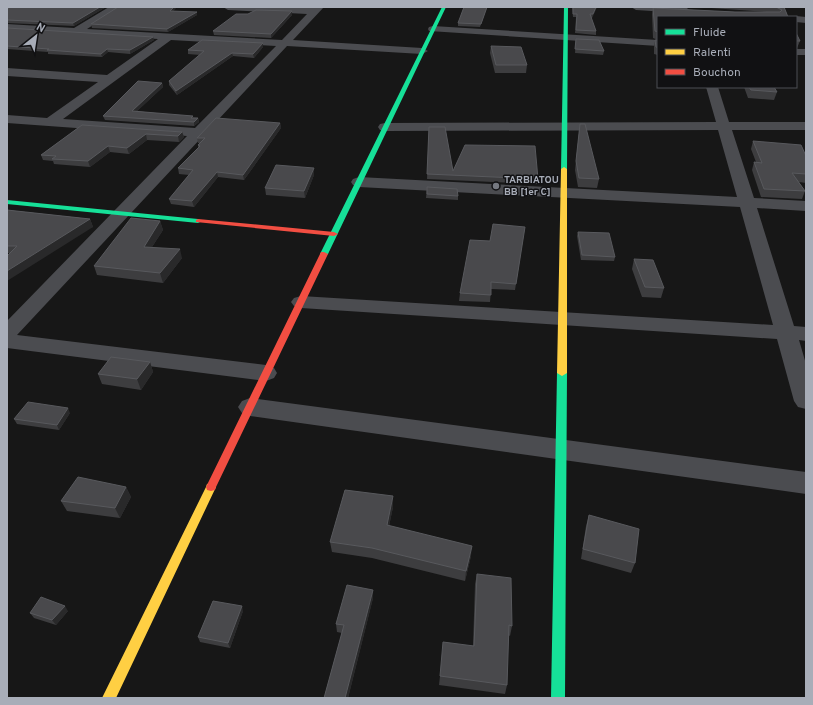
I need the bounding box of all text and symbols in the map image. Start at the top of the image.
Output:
north arrow [16,16,56,56]
legend [657,16,797,88]
text: N [34,20,47,36]
text: Fluide [693,25,726,41]
text: Ralenti [693,45,731,61]
text: Bouchon [693,65,741,81]
place label: TARBIATOU BB [1er C] [504,174,559,199]
marker: TARBIATOU BB [1er C] [491,181,501,191]

